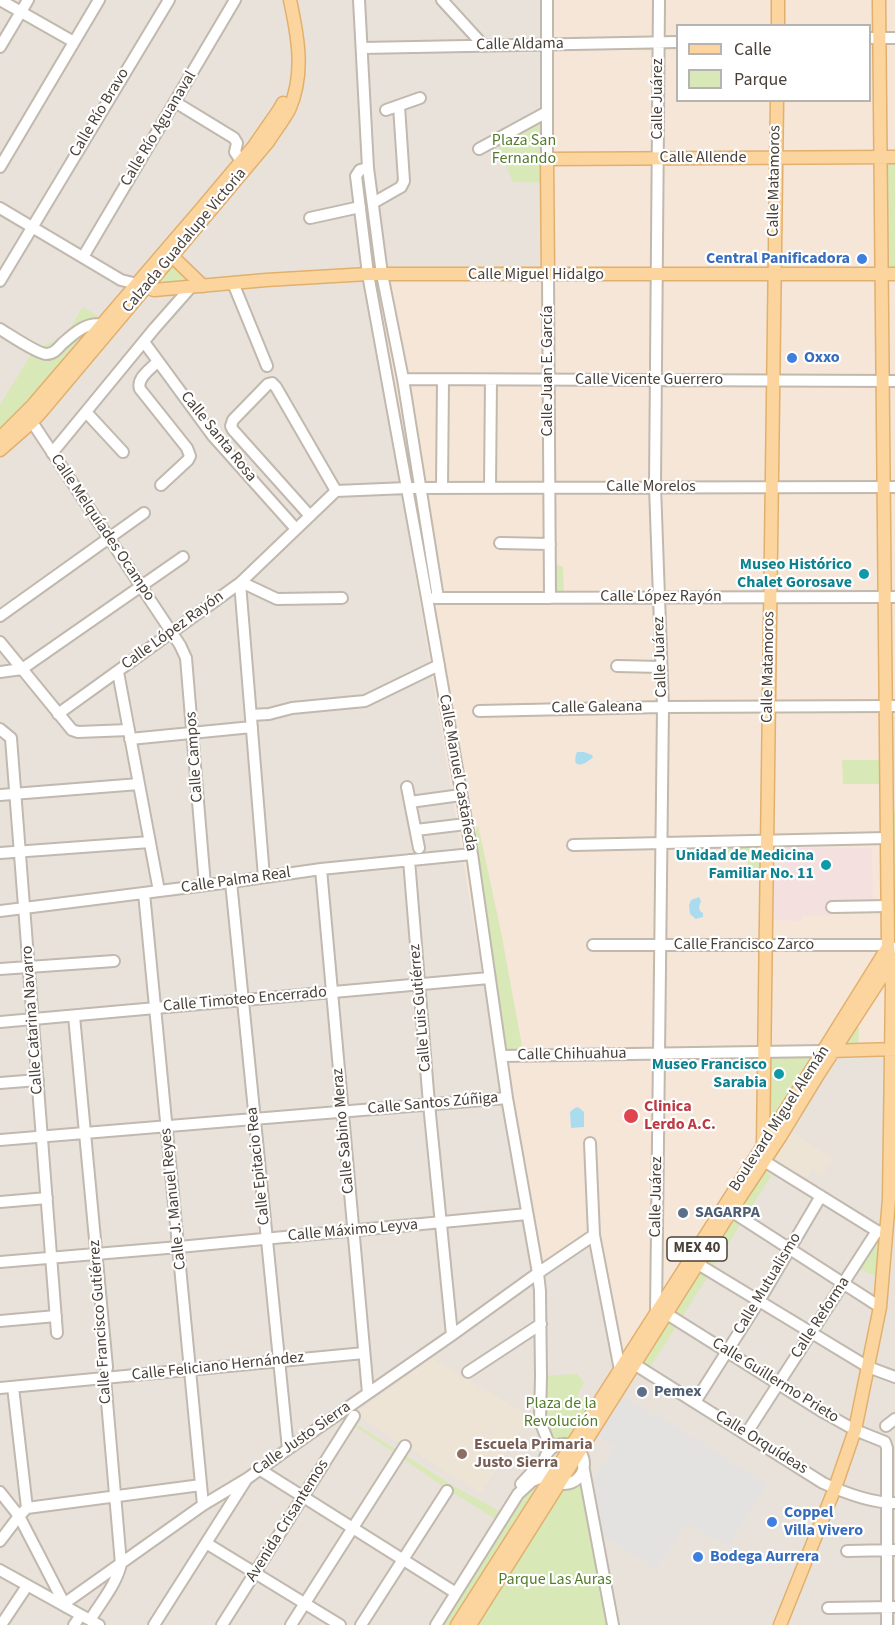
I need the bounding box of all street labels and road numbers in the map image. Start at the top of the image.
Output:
street label: Calle Aldama [476,35,564,55]
street label: Calle Juárez [648,58,668,140]
street label: Calle Río Bravo [66,65,134,161]
street label: Calle Río Aguanaval [117,68,201,190]
street label: Calle Matamoros [764,125,786,237]
street label: Calle Allende [660,148,746,168]
street label: Calzada Guadalupe Victoria [119,165,251,317]
street label: Calle Miguel Hidalgo [468,265,604,285]
street label: Calle Juan E. García [538,305,558,437]
street label: Calle Vicente Guerrero [575,370,723,390]
street label: Calle Santa Rosa [176,388,260,486]
street label: Calle Melquíades Ocampo [46,451,158,605]
street label: Calle Morelos [606,477,696,497]
street label: Calle López Rayón [600,587,722,607]
street label: Calle López Rayón [118,588,228,674]
street label: Calle Matamoros [758,611,780,723]
street label: Calle Juárez [650,616,672,698]
street label: Calle Manuel Castañeda [434,693,480,853]
street label: Calle Galeana [551,698,643,718]
street label: Calle Campos [182,711,208,803]
street label: Calle Palma Real [180,864,292,898]
street label: Calle Francisco Zarco [674,935,814,955]
street label: Calle Luis Gutiérrez [406,943,436,1073]
street label: Calle Catarina Navarro [18,945,48,1095]
street label: Calle Timoteo Encerrado [162,983,328,1017]
street label: Boulevard Miguel Alemán [726,1043,834,1195]
street label: Calle Chihuahua [517,1044,627,1066]
street label: Calle Sabino Meraz [329,1067,359,1195]
street label: Calle Santos Zúñiga [367,1089,499,1119]
street label: Calle Epitacio Rea [243,1106,275,1226]
street label: Calle J. Manuel Reyes [157,1127,191,1271]
street label: Calle Juárez [647,1156,667,1238]
street label: Calle Máximo Leyva [287,1216,419,1246]
street label: Calle Mutualismo [730,1229,806,1339]
road number: MEX 40 [667,1237,727,1261]
street label: Calle Francisco Gutiérrez [86,1239,116,1405]
street label: Calle Reforma [788,1274,854,1362]
street label: Calle Guillermo Prieto [708,1334,842,1428]
street label: Calle Feliciano Hernández [131,1348,305,1386]
street label: Calle Justo Sierra [249,1398,355,1480]
street label: Calle Orquídeas [711,1407,811,1479]
street label: Avenida Crisantemos [243,1456,333,1586]

